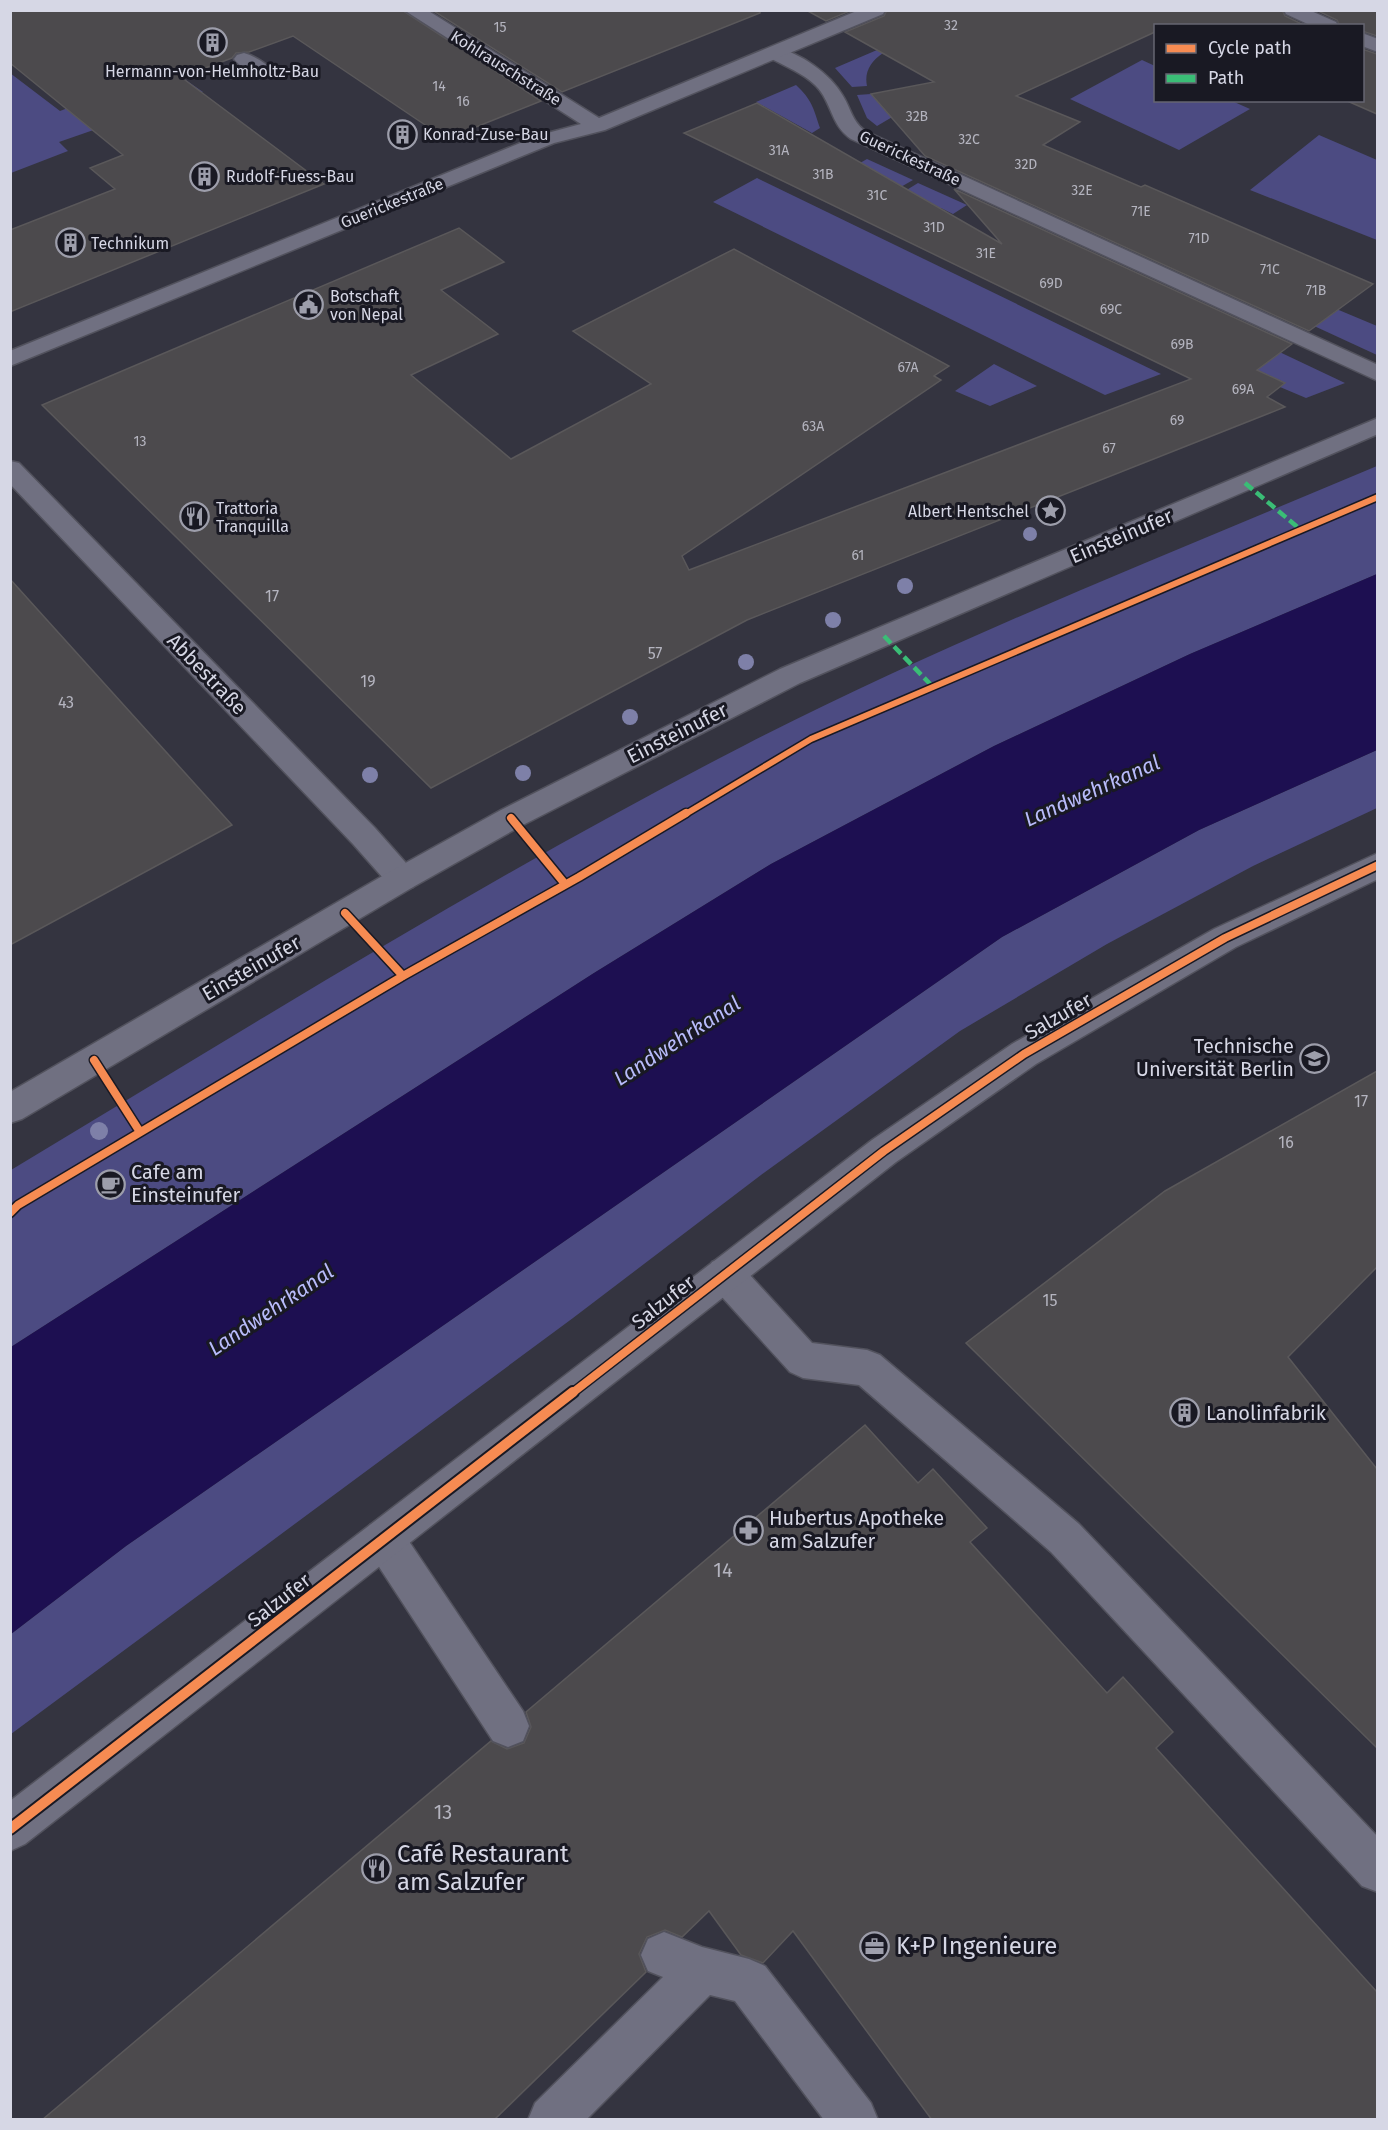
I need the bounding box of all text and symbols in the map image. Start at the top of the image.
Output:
house number: 32 [944,17,958,34]
house number: 15 [493,19,507,36]
legend [1154,24,1364,102]
street label: Kohlrauschstraße [447,26,565,110]
building icon: Hermann-von-Helmholtz-Bau [196,27,228,59]
text: Cycle path [1208,37,1292,59]
place label: Hermann-von-Helmholtz-Bau [105,62,319,81]
text: Path [1208,67,1244,89]
house number: 14 [432,78,446,95]
house number: 16 [456,93,470,110]
house number: 32B [906,108,928,125]
building icon: Konrad-Zuse-Bau [386,118,418,150]
place label: Konrad-Zuse-Bau [423,125,549,144]
street label: Guerickestraße [857,126,963,190]
house number: 32C [958,131,980,148]
house number: 31A [769,142,789,159]
house number: 32D [1015,156,1037,173]
building icon: Rudolf-Fuess-Bau [189,160,221,192]
house number: 31B [812,166,834,183]
place label: Rudolf-Fuess-Bau [226,167,354,186]
street label: Guerickestraße [338,174,446,232]
house number: 32E [1071,182,1093,199]
house number: 31C [867,187,887,204]
house number: 71E [1131,203,1151,220]
house number: 31D [923,219,945,236]
building icon: Technikum [54,227,86,259]
house number: 71D [1188,230,1210,247]
place label: Technikum [91,234,169,253]
house number: 31E [976,245,996,262]
house number: 71C [1260,261,1280,278]
house number: 69D [1039,275,1063,292]
house number: 71B [1306,282,1326,299]
place label: Botschaft von Nepal [330,287,403,324]
public building icon: Botschaft von Nepal [293,289,325,321]
house number: 69C [1100,301,1122,318]
house number: 69B [1170,336,1194,353]
house number: 67A [898,359,918,376]
house number: 69A [1232,381,1254,398]
house number: 69 [1170,412,1184,429]
house number: 63A [802,418,824,435]
house number: 13 [133,433,147,450]
house number: 67 [1102,440,1116,457]
place icon: Albert Hentschel [1034,495,1066,527]
place label: Trattoria Tranquilla [216,499,289,536]
restaurant icon: Trattoria Tranquilla [179,501,211,533]
place label: Albert Hentschel [908,502,1029,521]
street label: Einsteinufer [1066,503,1176,568]
house number: 61 [852,547,864,564]
house number: 17 [265,587,279,606]
street label: Abbestraße [162,628,252,720]
house number: 57 [648,644,662,663]
house number: 19 [360,672,376,691]
house number: 43 [58,693,74,712]
street label: Einsteinufer [623,697,731,769]
water label: Landwehrkanal [1020,749,1164,833]
street label: Einsteinufer [198,930,305,1006]
street label: Salzufer [1020,987,1096,1045]
water label: Landwehrkanal [609,990,745,1092]
place label: Technische Universität Berlin [1136,1034,1294,1081]
school or university icon: Technische Universität Berlin [1299,1042,1331,1074]
house number: 17 [1354,1092,1368,1111]
house number: 16 [1278,1133,1294,1152]
place label: Cafe am Einsteinufer [131,1160,241,1207]
cafe icon: Cafe am Einsteinufer [94,1168,126,1200]
water label: Landwehrkanal [203,1258,339,1362]
street label: Salzufer [627,1270,699,1334]
house number: 15 [1043,1291,1057,1310]
building icon: Lanolinfabrik [1169,1397,1201,1429]
place label: Lanolinfabrik [1206,1401,1327,1425]
place label: Hubertus Apotheke am Salzufer [769,1506,944,1553]
pharmacy icon: Hubertus Apotheke am Salzufer [732,1514,764,1546]
house number: 14 [713,1558,733,1582]
street label: Salzufer [243,1568,315,1632]
house number: 13 [434,1800,452,1824]
place label: Café Restaurant am Salzufer [397,1840,569,1896]
restaurant icon: Café Restaurant am Salzufer [360,1852,392,1884]
office icon: K+P Ingenieure [859,1930,891,1962]
place label: K+P Ingenieure [896,1932,1057,1960]

